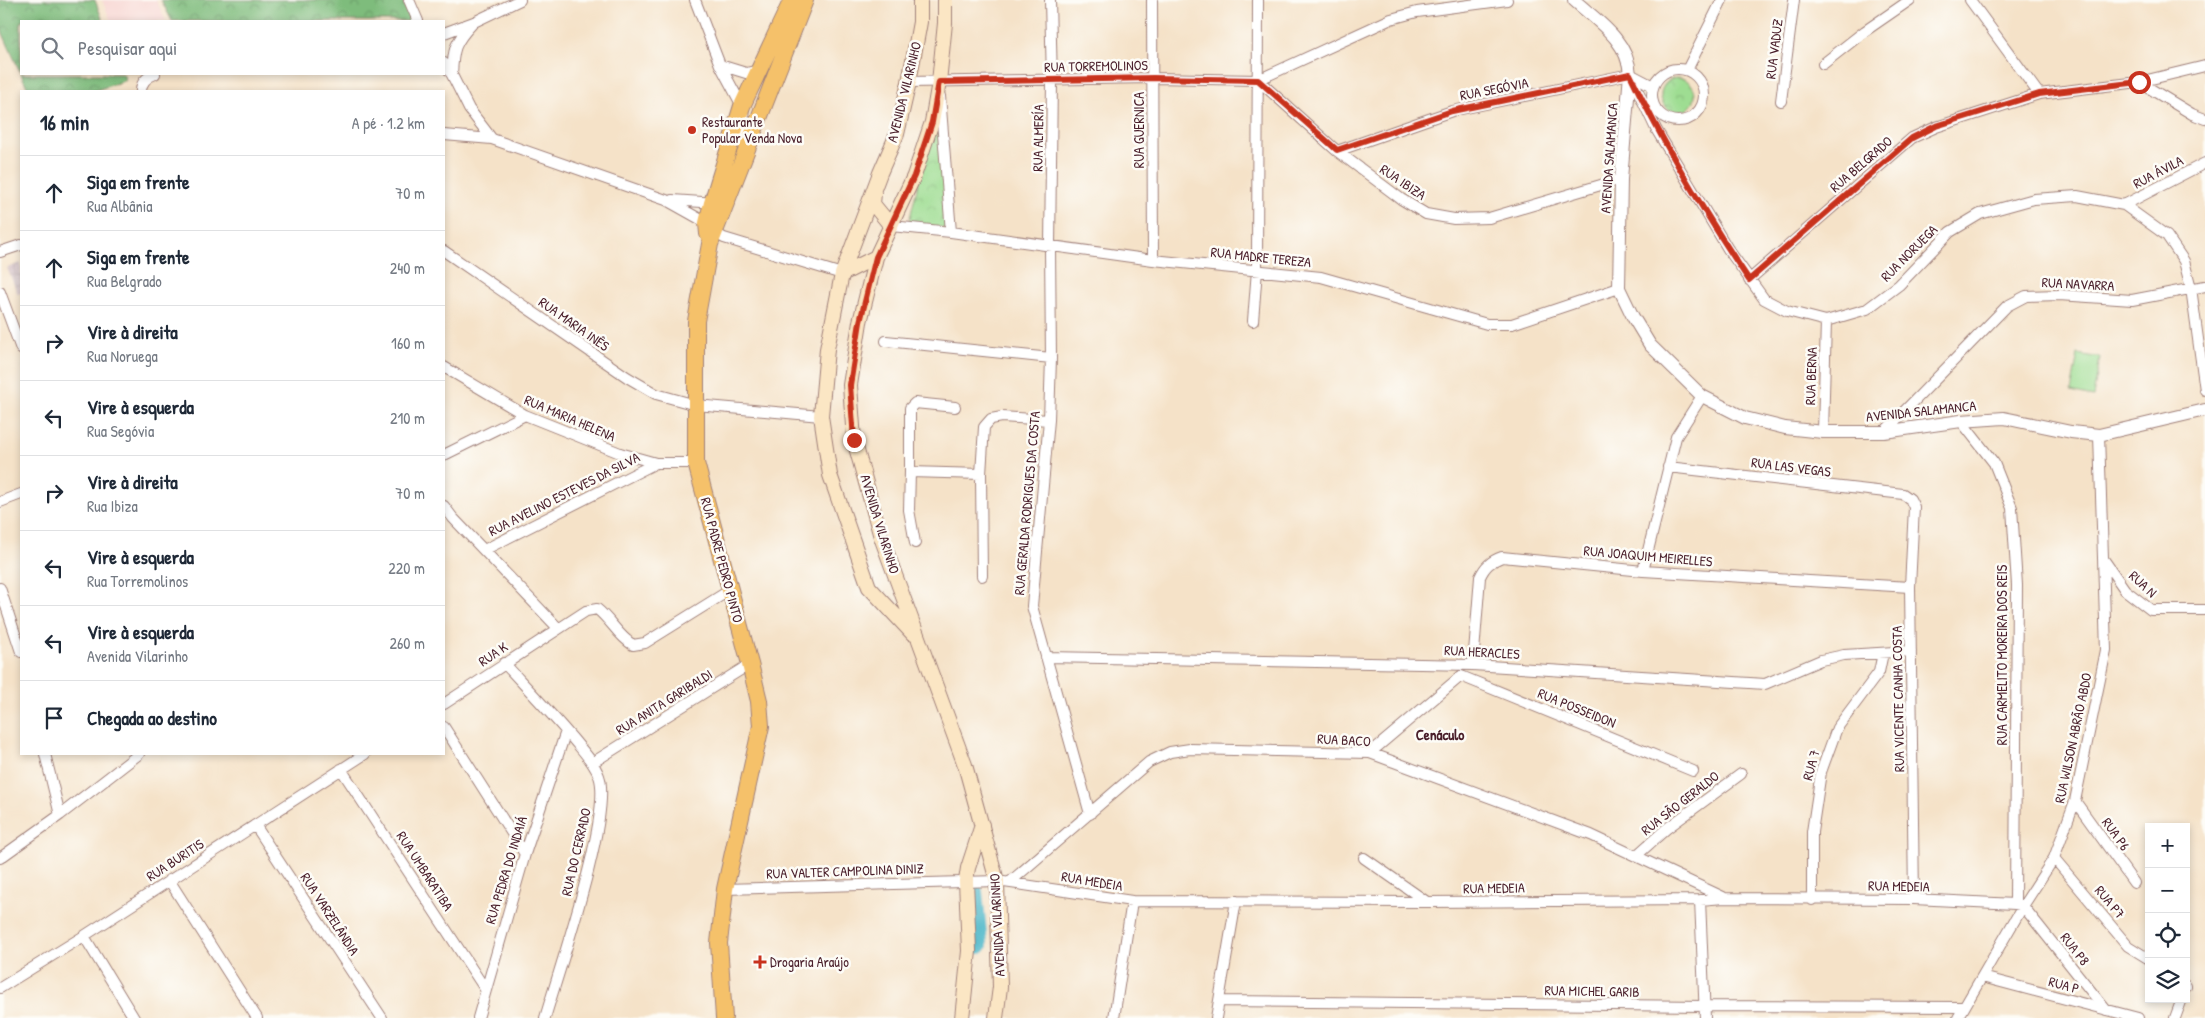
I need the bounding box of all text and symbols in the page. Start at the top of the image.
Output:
street label: RUA VADUZ [1760,18,1787,80]
search box [20,20,445,75]
icon: search [38,34,66,62]
text: Pesquisar aqui [78,35,177,61]
street label: AVENIDA VILARINHO [882,39,925,144]
street label: RUA TORREMOLINOS [1044,55,1149,76]
route start [2128,71,2151,94]
street label: RUA SEGÓVIA [1458,73,1530,104]
street label: RUA GUERNICA [1129,92,1148,168]
street label: AVENIDA SALAMANCA [1595,102,1622,214]
street label: RUA ALMERÍA [1027,104,1048,172]
text: 16 min [40,108,89,137]
text: A pé · 1.2 km [352,112,425,134]
place label: Restaurante Popular Venda Nova [702,112,802,148]
marker: Restaurante Popular Venda Nova [686,124,698,136]
street label: RUA BELGRADO [1825,131,1896,196]
street label: RUA ÁVILA [2129,150,2186,193]
street label: RUA IBIZA [1377,159,1430,204]
text: Siga em frente [87,169,190,195]
icon: ahead [40,179,68,207]
text: 70 m [395,182,425,204]
text: Rua Albânia [87,195,153,217]
street label: RUA NORUEGA [1876,220,1941,285]
street label: RUA MADRE TEREZA [1210,242,1312,271]
text: Siga em frente [87,244,190,270]
icon: ahead [40,254,68,282]
text: 240 m [390,257,425,279]
text: Rua Belgrado [87,270,162,292]
street label: RUA NAVARRA [2041,272,2115,295]
street label: RUA MARIA INÊS [535,292,614,355]
text: Vire à direita [87,319,178,345]
icon: right [40,329,68,357]
text: 160 m [391,332,425,354]
text: Rua Noruega [87,345,158,367]
street label: RUA BERNA [1800,346,1821,405]
street label: RUA MARIA HELENA [522,390,619,445]
text: Vire à esquerda [87,394,194,420]
street label: AVENIDA SALAMANCA [1865,395,1977,426]
icon: left [40,404,68,432]
text: 210 m [390,407,425,429]
street label: RUA GERALDA RODRIGUES DA COSTA [1009,410,1044,596]
text: Rua Segóvia [87,420,154,442]
route end [843,429,866,452]
street label: RUA AVELINO ESTEVES DA SILVA [485,447,643,540]
street label: RUA LAS VEGAS [1750,452,1832,481]
text: Vire à direita [87,469,178,495]
street label: AVENIDA VILARINHO [856,472,905,576]
icon: right [40,479,68,507]
text: 70 m [395,482,425,504]
text: Rua Ibiza [87,495,138,517]
street label: RUA PADRE PEDRO PINTO [697,495,748,625]
street label: RUA JOAQUIM MEIRELLES [1583,540,1714,571]
text: Vire à esquerda [87,544,194,570]
icon: left [40,554,68,582]
text: 220 m [388,557,425,579]
street label: RUA CARMELITO MOREIRA DOS REIS [1992,564,2011,745]
street label: RUA N [2125,566,2161,601]
text: Rua Torremolinos [87,570,188,592]
text: Vire à esquerda [87,619,194,645]
street label: RUA VICENTE CANHA COSTA [1887,626,1908,772]
icon: left [40,629,68,657]
text: 260 m [389,632,425,654]
street label: RUA K [474,637,512,670]
street label: RUA HERACLES [1444,640,1521,663]
text: Avenida Vilarinho [87,645,188,667]
street label: RUA ANITA GARIBALDI [612,664,716,739]
street label: RUA WILSON ABRÃO ABDO [2049,671,2096,805]
street label: RUA POSSEIDON [1535,683,1619,732]
icon: arrive [40,704,68,732]
text: Chegada ao destino [87,705,217,731]
district label: Cenáculo [1416,724,1464,745]
street label: RUA BACO [1317,729,1371,750]
street label: RUA 7 [1797,747,1824,782]
street label: RUA SÃO GERALDO [1637,766,1723,839]
street label: RUA DO CERRADO [556,806,595,898]
street label: RUA PEDRA DO INDAIÁ [480,813,531,926]
street label: RUA P6 [2098,813,2135,854]
map controls [2145,823,2190,1003]
button: + [2145,823,2190,868]
street label: RUA UMBARATIBA [393,827,458,914]
street label: RUA BURITIS [142,834,208,885]
street label: RUA VALTER CAMPOLINA DINIZ [766,858,924,883]
street label: RUA MEDEIA [1060,866,1124,895]
button: − [2145,868,2190,913]
street label: RUA VARZELÂNDIA [297,869,364,959]
street label: AVENIDA VILARINHO [984,873,1009,977]
street label: RUA MEDEIA [1868,875,1930,896]
street label: RUA MEDEIA [1463,877,1525,898]
street label: RUA P7 [2091,881,2130,922]
button: locate [2145,913,2190,958]
street label: RUA P8 [2057,928,2094,969]
place label: Drogaria Araújo [770,952,849,972]
marker: Drogaria Araújo [754,956,766,968]
button: layers [2145,958,2190,1003]
street label: RUA P [2047,971,2081,998]
street label: RUA MICHEL GARIB [1544,980,1640,1001]

